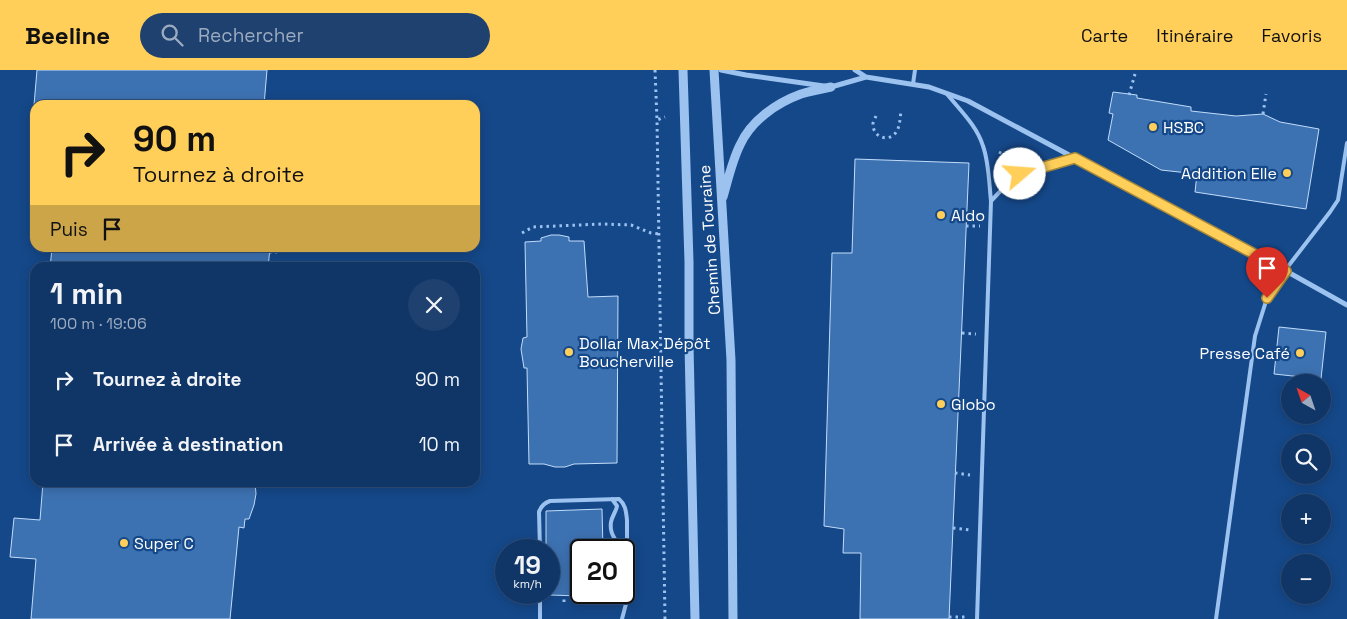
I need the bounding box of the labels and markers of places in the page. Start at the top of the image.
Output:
place label: HSBC [1163,117,1204,138]
marker: HSBC [1147,121,1159,133]
place label: Addition Elle [1181,163,1277,184]
marker: Addition Elle [1281,167,1293,179]
place label: Aldo [951,205,985,226]
marker: Aldo [935,209,947,221]
pin [1246,247,1288,298]
place label: Dollar Max Dépôt Boucherville [579,333,711,372]
place label: Presse Café [1200,343,1290,364]
marker: Dollar Max Dépôt Boucherville [563,346,575,358]
marker: Presse Café [1294,347,1306,359]
place label: Globo [951,394,996,415]
marker: Globo [935,398,947,410]
place label: Super C [134,533,194,554]
marker: Super C [118,537,130,549]

